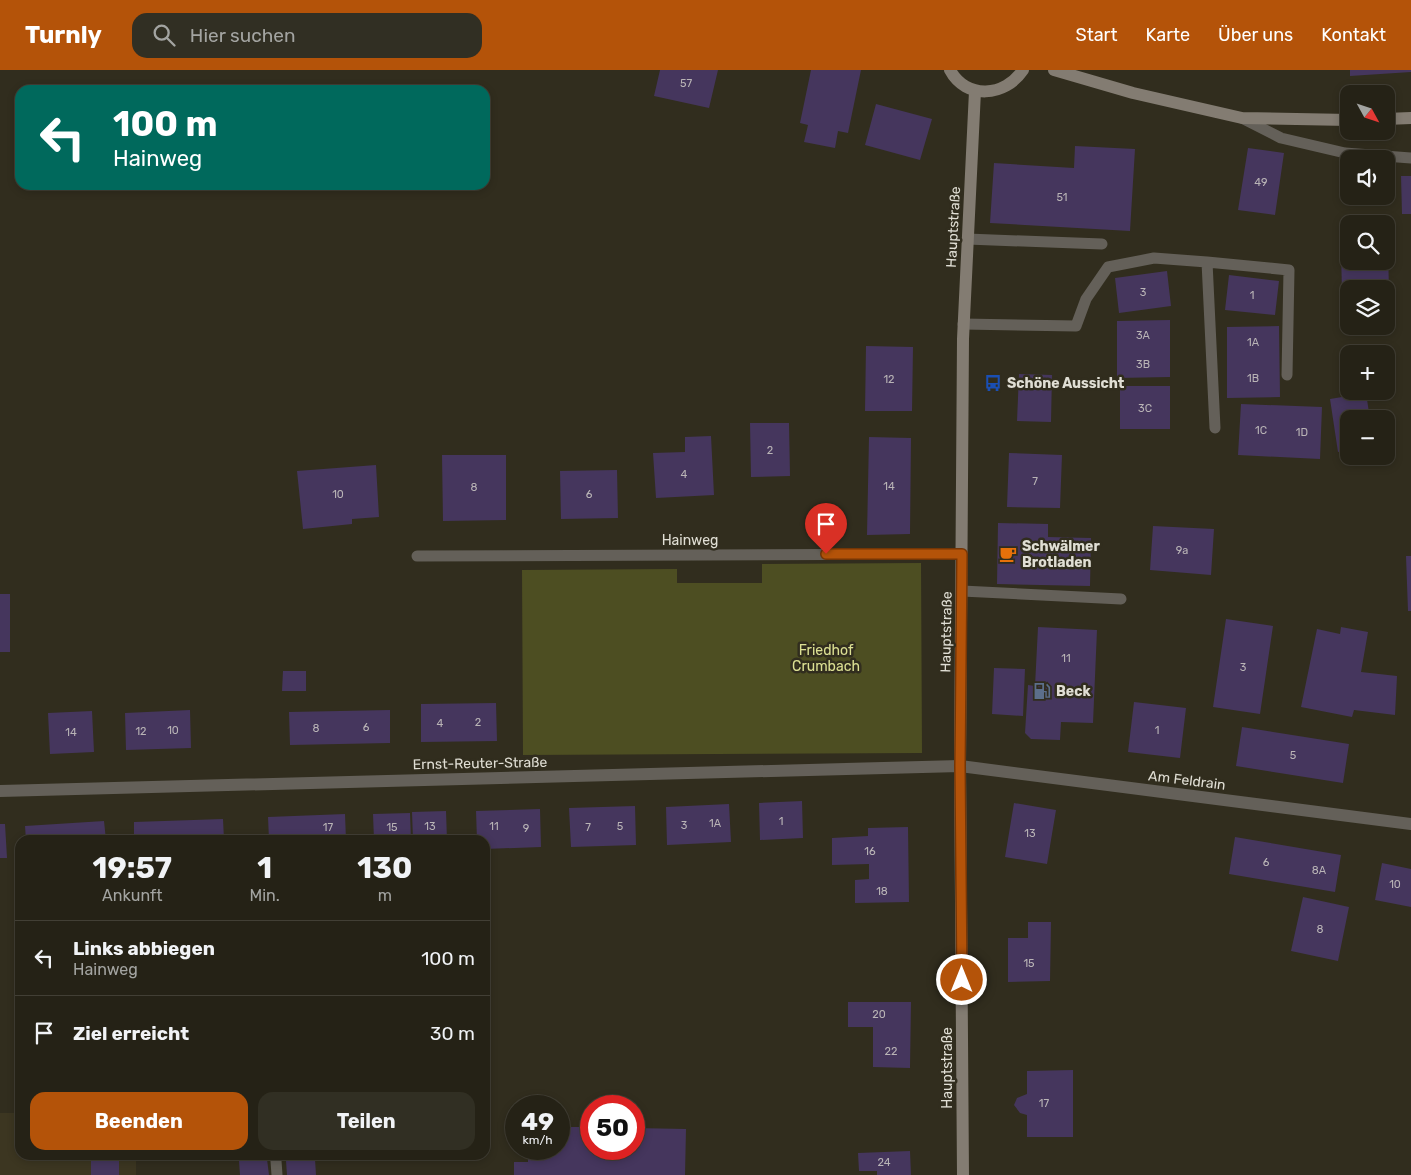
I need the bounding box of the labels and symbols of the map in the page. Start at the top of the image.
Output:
house number: 57 [680,77,692,90]
north arrow [1340,85,1395,140]
house number: 49 [1254,176,1268,189]
street label: Hauptstraße [943,186,964,268]
house number: 51 [1056,191,1068,204]
house number: 3 [1140,286,1147,299]
house number: 1 [1250,289,1254,302]
house number: 3A [1136,329,1151,342]
house number: 1A [1247,336,1260,349]
house number: 3B [1136,358,1150,371]
house number: 1B [1247,372,1259,385]
house number: 12 [883,373,895,386]
bus stop icon: Schöne Aussicht [983,373,1003,393]
place label: Schöne Aussicht [1007,375,1125,392]
house number: 3C [1138,402,1152,415]
house number: 1C [1255,424,1267,437]
house number: 1D [1296,426,1308,439]
house number: 2 [767,444,773,457]
house number: 4 [681,468,688,481]
house number: 7 [1032,475,1038,488]
house number: 14 [883,480,895,493]
house number: 8 [471,481,478,494]
house number: 10 [332,488,344,501]
house number: 6 [586,488,593,501]
pin [805,503,847,554]
street label: Hainweg [662,532,718,549]
place label: Schwälmer Brotladen [1022,538,1100,571]
cafe icon: Schwälmer Brotladen [998,544,1018,564]
house number: 9a [1176,544,1188,557]
street label: Hauptstraße [937,591,956,673]
park label: Friedhof Crumbach [792,642,860,675]
house number: 11 [1061,652,1071,665]
house number: 3 [1240,661,1247,674]
fuel station icon: Beck [1032,681,1052,701]
place label: Beck [1056,683,1091,700]
house number: 2 [475,716,481,729]
house number: 4 [437,717,444,730]
house number: 6 [363,721,370,734]
house number: 8 [313,722,320,735]
house number: 10 [167,724,179,737]
house number: 1 [1155,724,1159,737]
house number: 12 [135,725,147,738]
house number: 14 [65,726,77,739]
house number: 5 [1290,749,1297,762]
street label: Ernst-Reuter-Straße [413,754,548,773]
street label: Am Feldrain [1147,767,1227,794]
house number: 1 [779,815,783,828]
house number: 1A [709,817,722,830]
house number: 3 [681,819,688,832]
house number: 13 [424,820,436,833]
house number: 11 [489,820,499,833]
house number: 5 [617,820,624,833]
house number: 17 [323,821,334,834]
house number: 15 [386,821,398,834]
house number: 7 [585,821,591,834]
house number: 9 [523,822,529,835]
house number: 13 [1024,827,1036,840]
house number: 16 [864,845,876,858]
house number: 6 [1263,856,1270,869]
house number: 8A [1312,864,1327,877]
house number: 10 [1389,878,1401,891]
house number: 18 [876,885,888,898]
house number: 8 [1317,923,1324,936]
position arrow [935,953,987,1005]
house number: 15 [1023,957,1035,970]
house number: 20 [872,1008,886,1021]
street label: Hauptstraße [939,1027,956,1109]
house number: 22 [885,1045,897,1058]
speed limit sign: 50 [580,1095,645,1160]
house number: 17 [1039,1097,1050,1110]
house number: 24 [877,1156,891,1169]

